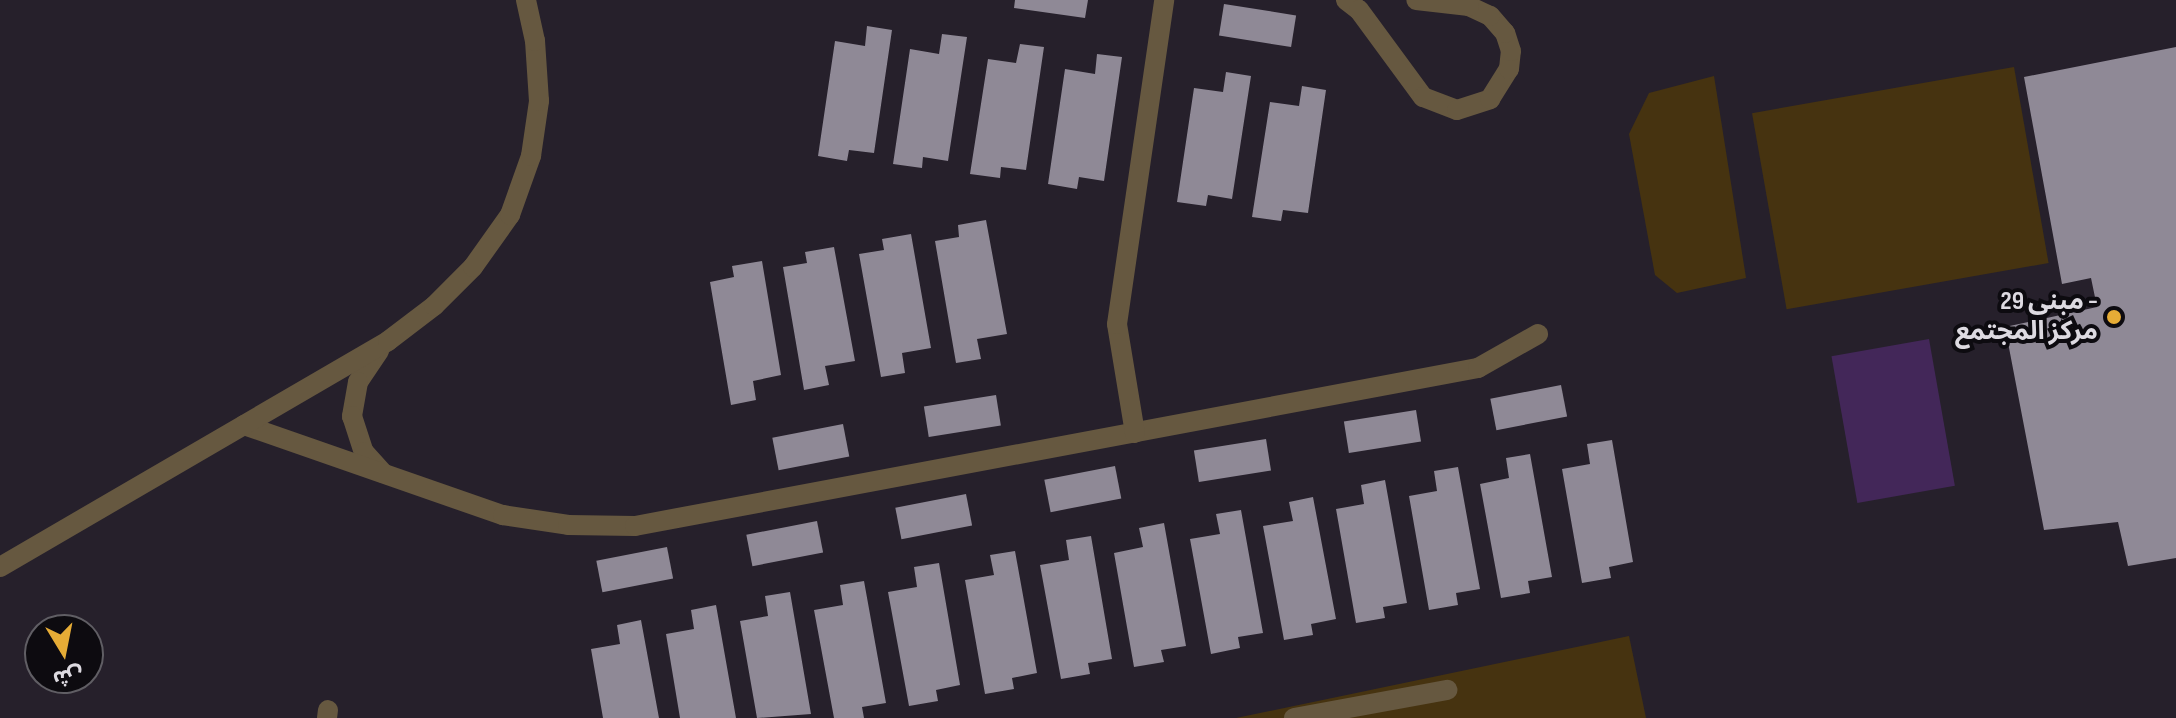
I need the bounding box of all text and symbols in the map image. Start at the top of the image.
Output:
place label: مبنى 29 - مركز المجتمع [1955,286,2098,348]
marker: مبنى 29 - مركز المجتمع [2105,308,2123,326]
north arrow [24,614,104,694]
text: ش [51,660,85,692]

